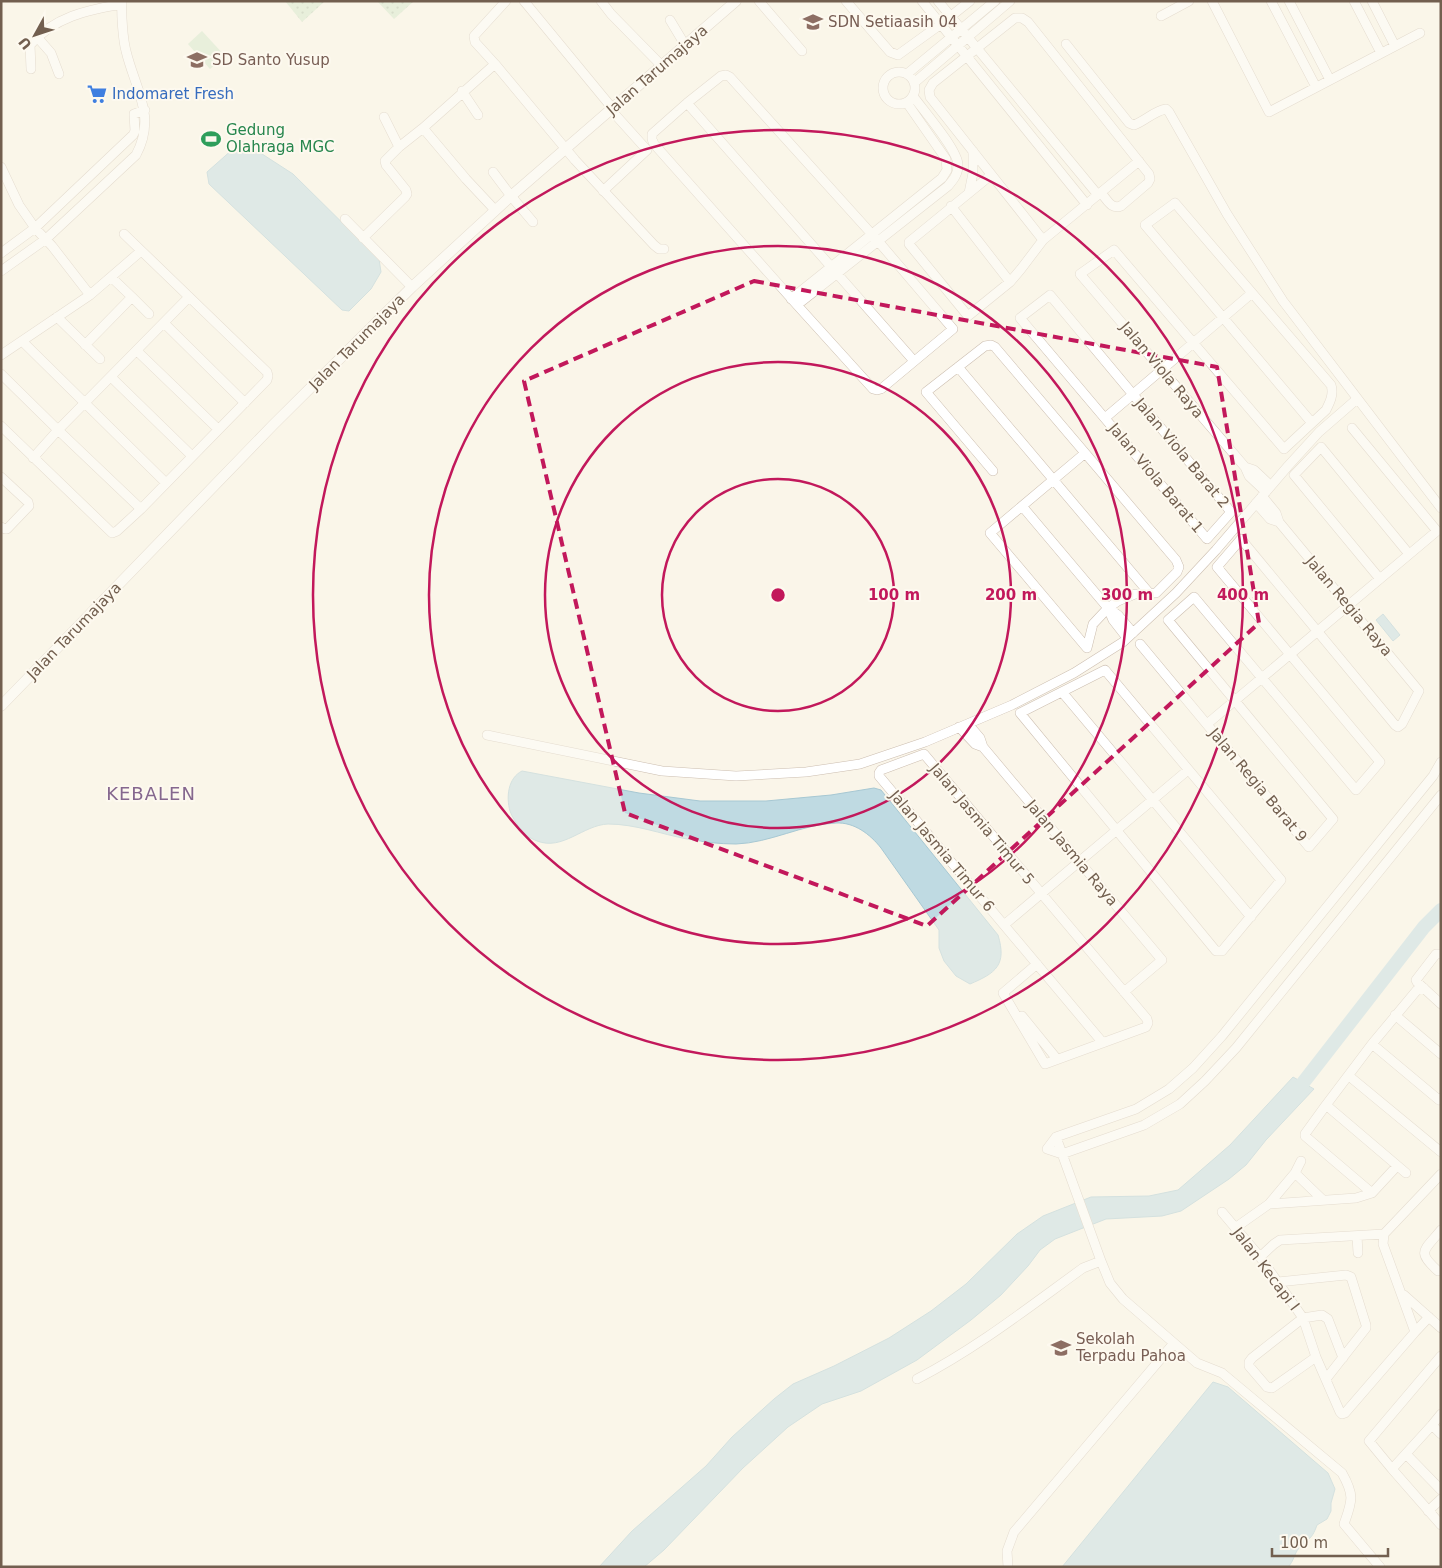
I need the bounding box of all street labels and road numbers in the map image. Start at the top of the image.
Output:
street label: Jalan Tarumajaya [602,21,711,119]
street label: Jalan Tarumajaya [305,290,409,394]
street label: Jalan Viola Raya [1116,317,1207,422]
street label: Jalan Viola Barat 2 [1130,394,1233,512]
street label: Jalan Viola Barat 1 [1104,419,1207,537]
street label: Jalan Regia Raya [1301,551,1396,660]
street label: Jalan Tarumajaya [22,579,125,684]
street label: Jalan Regia Barat 9 [1205,724,1311,846]
street label: Jalan Jasmia Timur 5 [925,759,1038,888]
street label: Jalan Jasmia Timur 6 [885,786,998,915]
street label: Jalan Jasmia Raya [1022,796,1122,910]
street label: Jalan Kecapi I [1228,1223,1303,1314]

